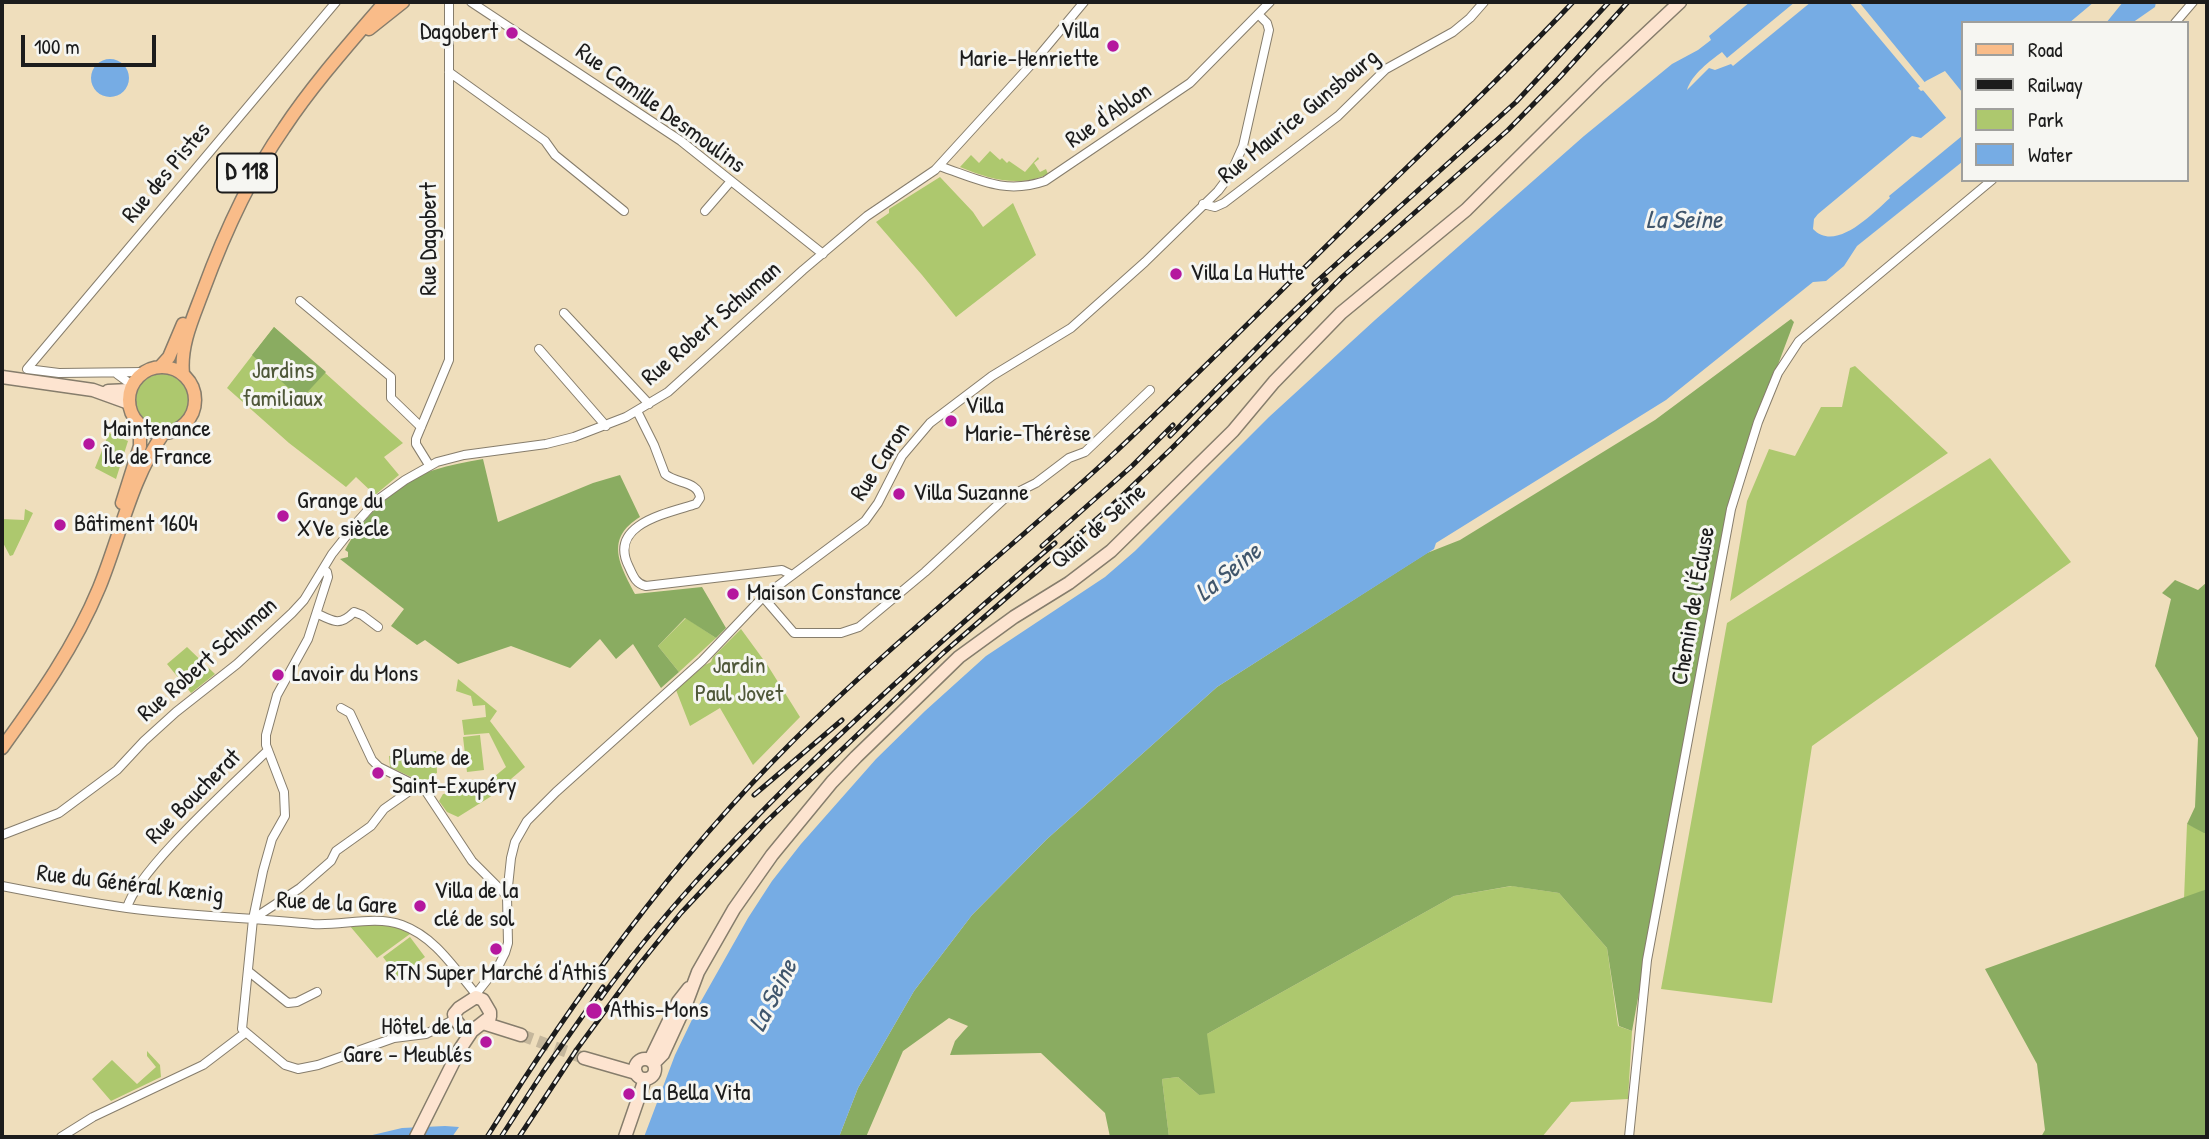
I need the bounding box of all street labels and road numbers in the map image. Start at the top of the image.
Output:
street label: Rue Camille Desmoulins [569,38,751,180]
street label: Rue Maurice Gunsbourg [1213,43,1385,191]
street label: Rue d'Ablon [1061,77,1157,155]
street label: Rue des Pistes [117,117,217,229]
road number: D 118 [217,154,277,192]
street label: Rue Dagobert [416,182,444,296]
street label: Rue Robert Schuman [636,256,788,392]
street label: Rue Caron [845,417,917,507]
street label: Quai de Seine [1046,478,1152,576]
street label: Chemin de l'Écluse [1666,525,1722,687]
street label: Rue Robert Schuman [132,592,284,728]
street label: Rue Boucherat [140,743,248,851]
street label: Rue du Général Kœnig [35,859,225,911]
street label: Rue de la Gare [276,886,398,922]

